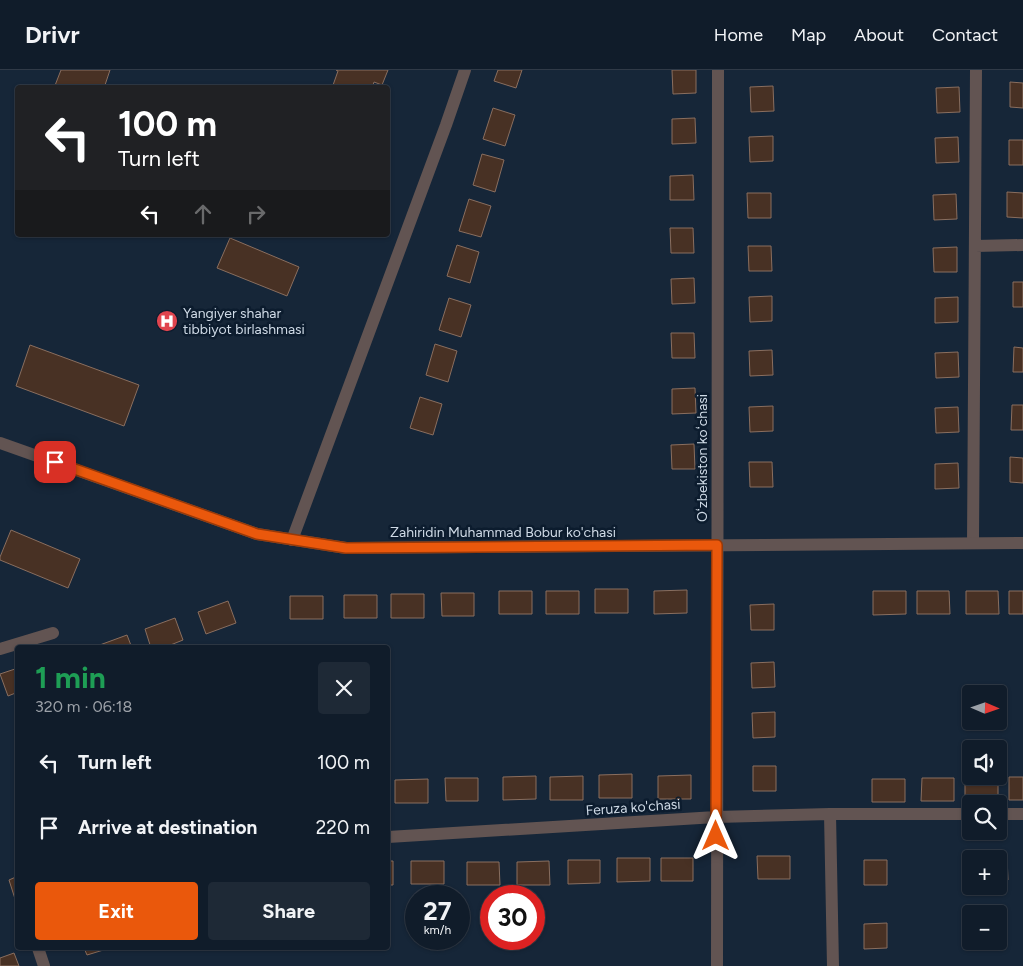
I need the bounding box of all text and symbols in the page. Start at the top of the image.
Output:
text: Drivr [25,20,80,49]
text: Home [714,24,763,46]
text: Map [791,24,826,46]
text: About [854,24,904,46]
text: Contact [932,24,998,46]
text: 100 m [118,103,217,145]
icon: left [35,105,100,170]
text: Turn left [118,145,200,172]
icon: left [136,200,164,228]
icon: ahead [189,200,217,228]
icon: right [242,200,270,228]
place label: Yangiyer shahar tibbiyot birlashmasi [183,305,305,338]
hospital icon: Yangiyer shahar tibbiyot birlashmasi [155,309,179,333]
street label: Oʻzbekiston koʻchasi [694,394,711,522]
pin [34,441,76,483]
icon: arrive [41,448,69,476]
street label: Zahiridin Muhammad Bobur ko'chasi [390,524,616,541]
text: 1 min [35,659,106,696]
button: close [318,662,370,714]
north arrow [962,685,1008,730]
map controls [962,685,1007,950]
text: 320 m · 06:18 [35,697,132,716]
button: sound [962,740,1007,785]
icon: left [35,749,63,777]
text: Turn left [78,751,152,774]
text: 100 m [317,751,370,774]
button: search [962,795,1007,840]
street label: Feruza ko'chasi [585,796,681,819]
position arrow [689,809,741,861]
icon: arrive [35,814,63,842]
text: Arrive at destination [78,816,257,839]
text: 220 m [316,816,370,839]
button: + [962,850,1007,895]
button: Exit [35,882,198,940]
button: Share [208,882,370,940]
speed limit sign: 30 [480,885,545,950]
text: 27 [423,896,452,926]
button: − [962,905,1007,950]
text: km/h [424,923,451,937]

